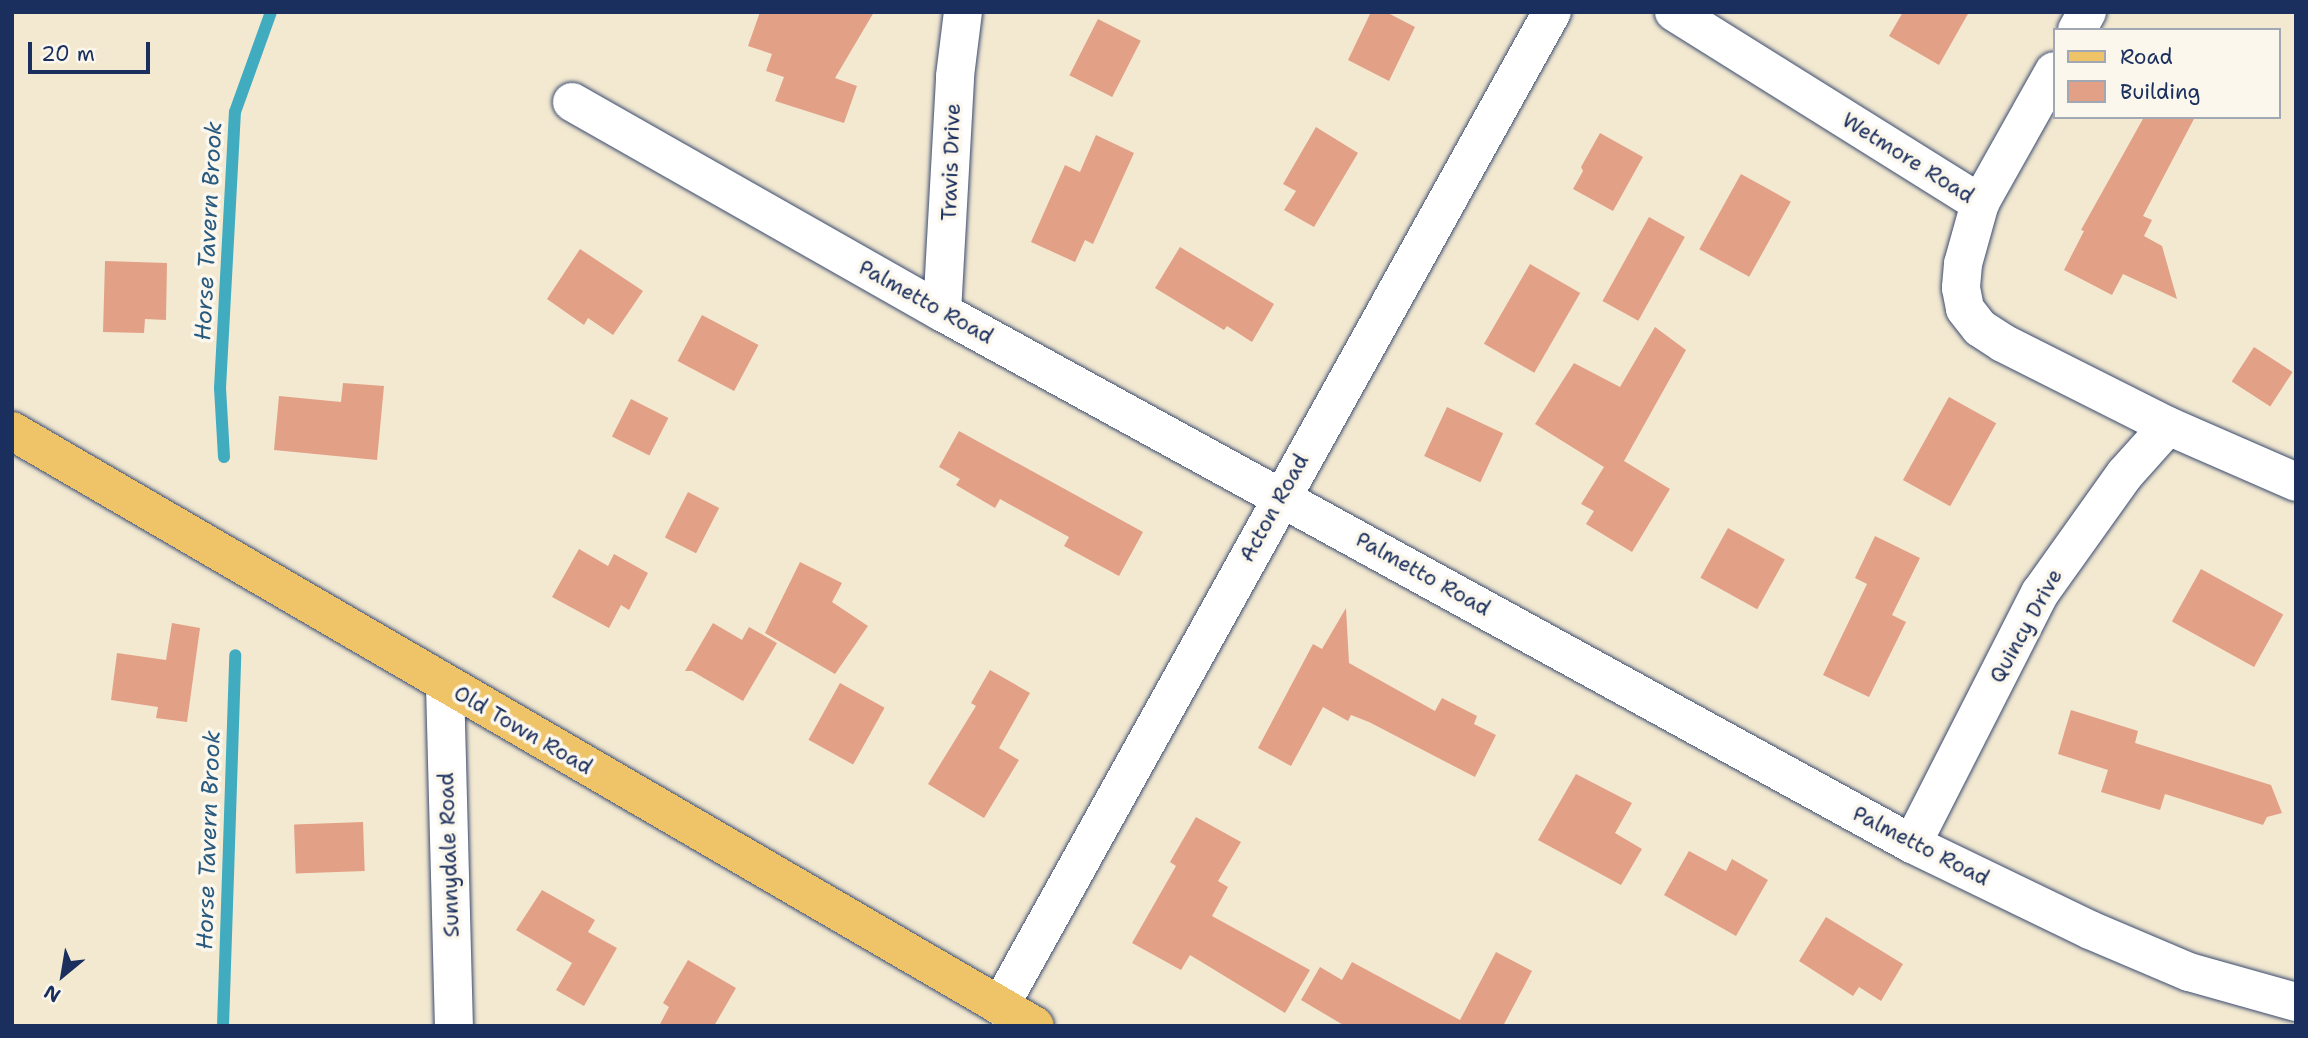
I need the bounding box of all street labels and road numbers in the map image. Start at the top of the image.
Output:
street label: Travis Drive [936,103,966,221]
street label: Wetmore Road [1837,107,1979,209]
street label: Palmetto Road [854,255,998,349]
street label: Acton Road [1234,450,1314,566]
street label: Palmetto Road [1351,527,1495,621]
street label: Quincy Drive [1984,565,2068,687]
street label: Old Town Road [449,680,597,780]
street label: Sunnydale Road [434,772,464,938]
street label: Palmetto Road [1849,801,1993,891]

